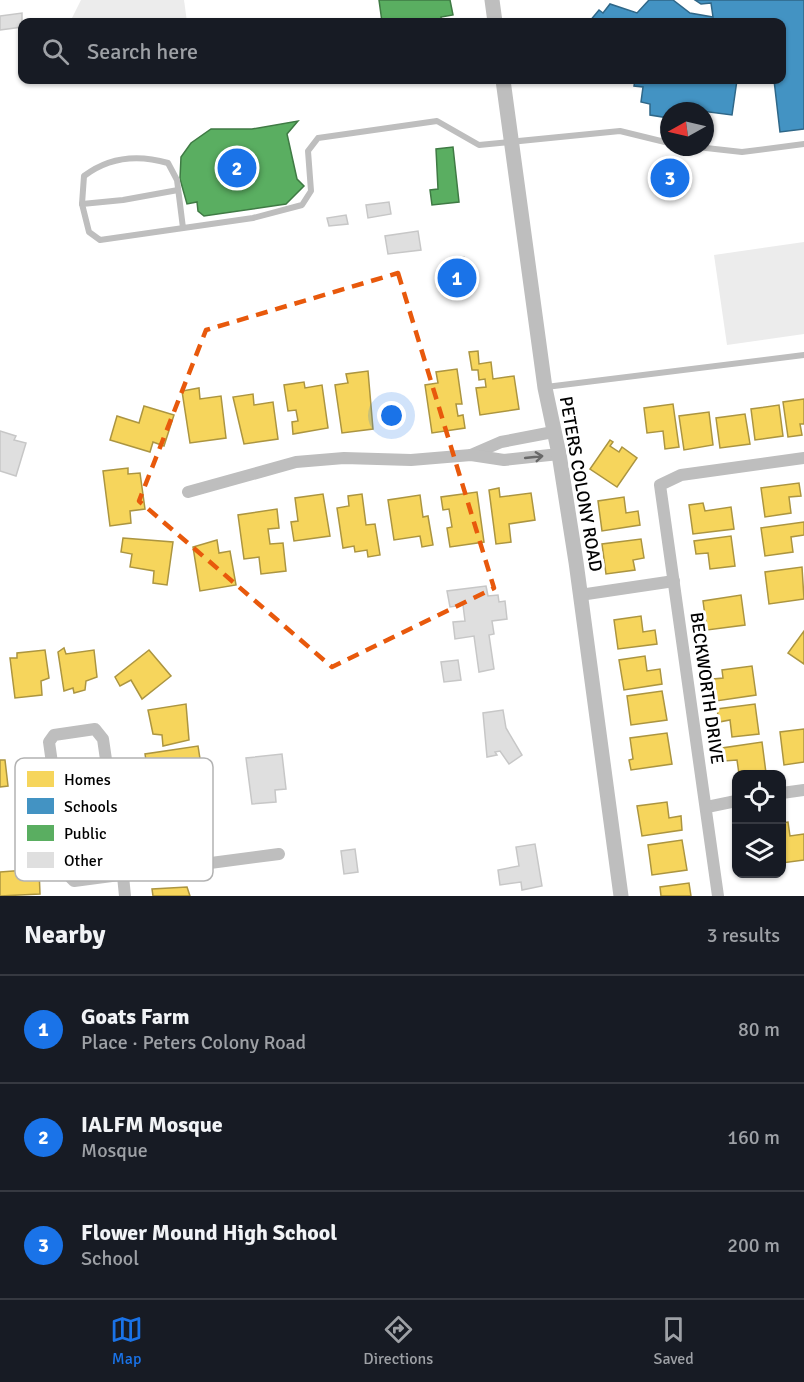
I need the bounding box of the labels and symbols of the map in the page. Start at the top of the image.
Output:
north arrow [660,102,714,156]
pin: 2 [218,146,256,190]
pin: 3 [650,156,690,201]
pin: 1 [438,256,476,300]
street label: PETERS COLONY ROAD [555,395,607,573]
your location [377,401,406,430]
one-way arrow [524,451,544,462]
street label: BECKWORTH DRIVE [685,611,729,765]
legend [15,758,213,881]
text: Homes [64,770,111,790]
text: Schools [64,797,117,817]
text: Public [64,824,107,844]
text: Other [64,851,103,871]

